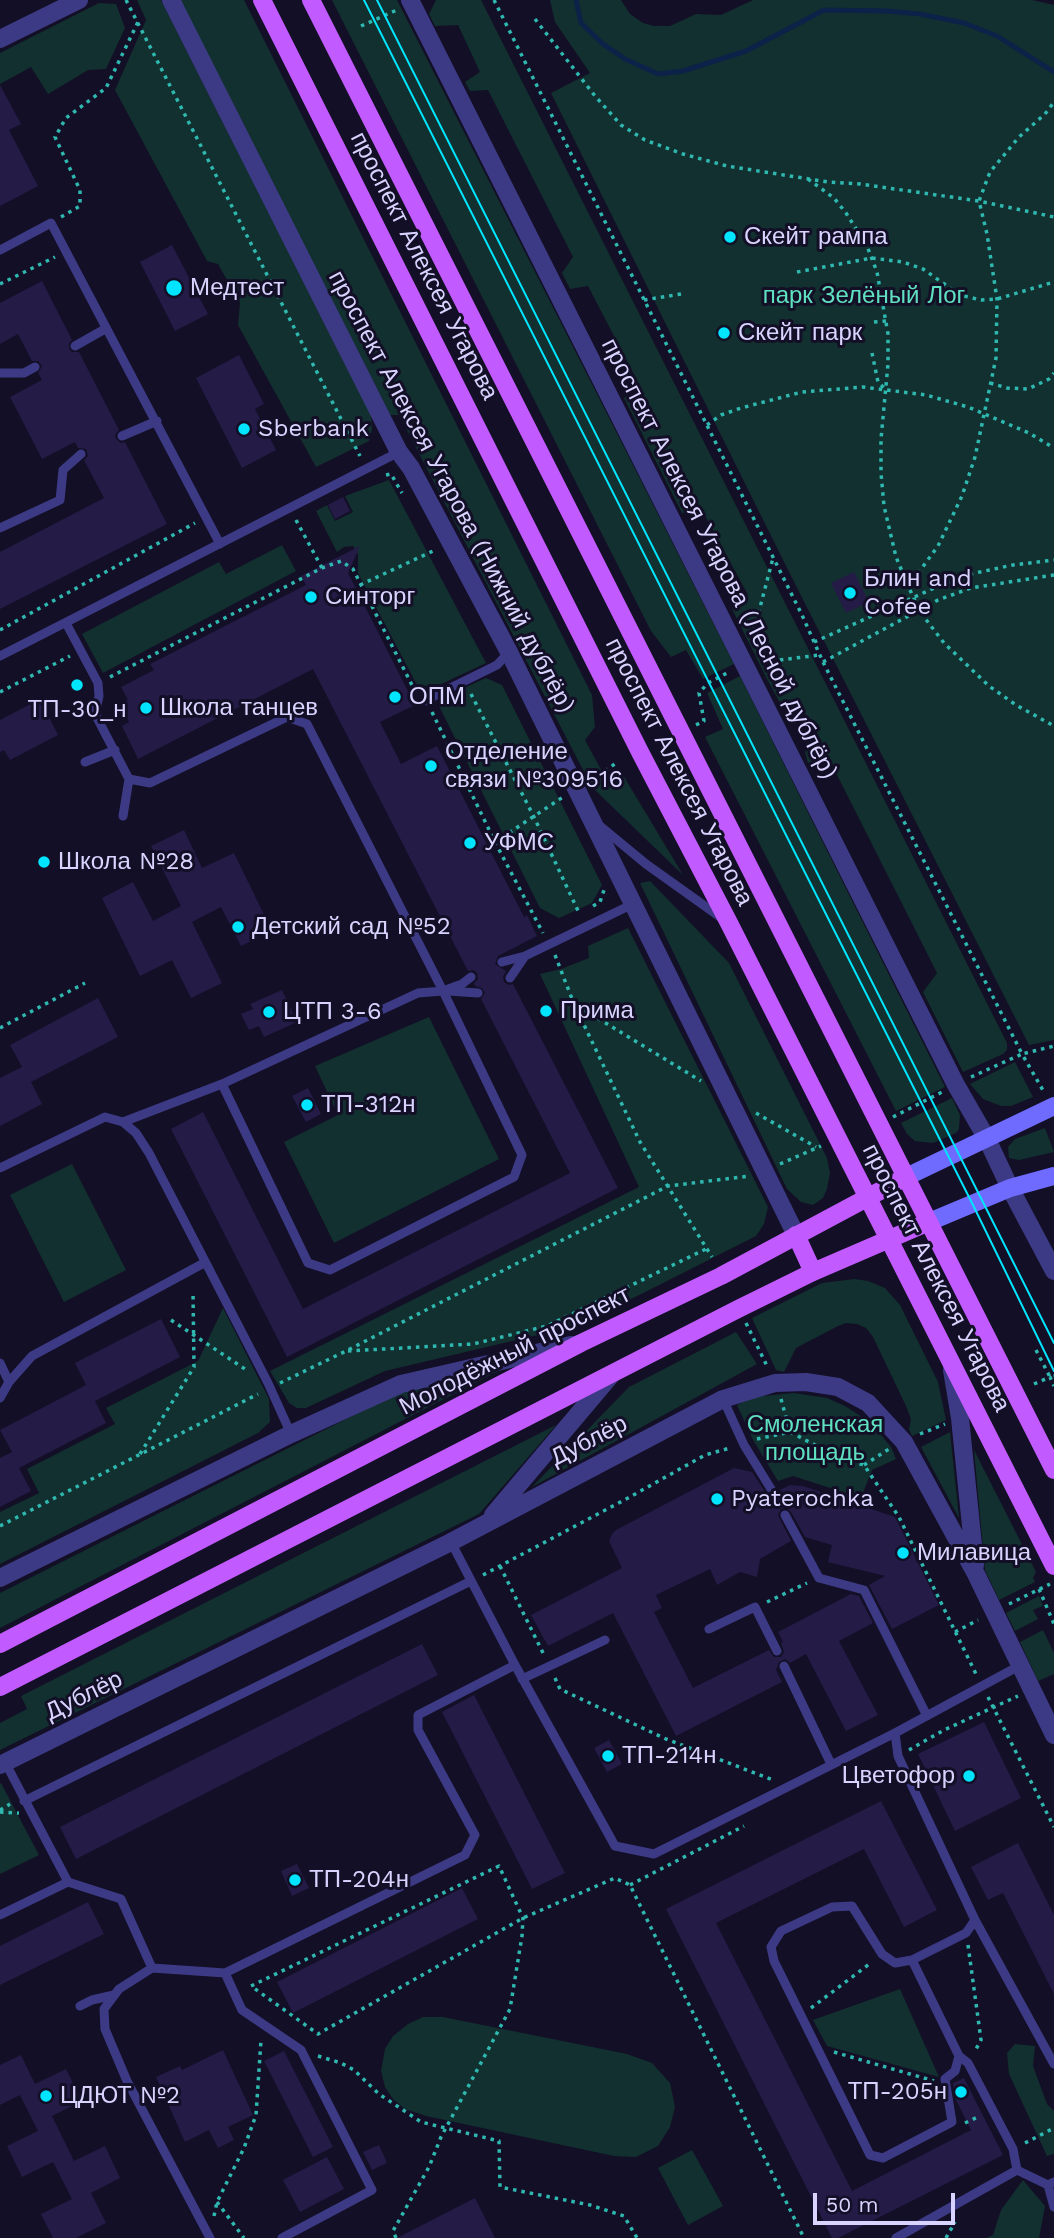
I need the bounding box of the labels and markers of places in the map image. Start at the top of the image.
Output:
place label: Скейт рампа [744,223,888,251]
marker: Скейт рампа [722,229,738,245]
place label: Медтест [190,274,284,302]
marker: Медтест [164,278,184,298]
place label: Скейт парк [738,319,862,347]
marker: Скейт парк [716,325,732,341]
place label: Sberbank [258,415,369,443]
marker: Sberbank [236,421,252,437]
place label: Блин and Cofee [864,565,972,621]
place label: Синторг [325,583,415,611]
marker: Блин and Cofee [842,585,858,601]
marker: Синторг [303,589,319,605]
marker: ТП-30_н [69,677,85,693]
place label: ОПМ [409,683,465,711]
marker: ОПМ [387,689,403,705]
place label: Школа танцев [160,694,318,722]
place label: ТП-30_н [28,696,126,724]
marker: Школа танцев [138,700,154,716]
place label: Отделение связи №309516 [445,738,623,794]
marker: Отделение связи №309516 [423,758,439,774]
place label: УФМС [484,829,554,857]
marker: УФМС [462,835,478,851]
place label: Школа №28 [58,848,194,876]
marker: Школа №28 [36,854,52,870]
place label: Детский сад №52 [252,913,451,941]
marker: Детский сад №52 [230,919,246,935]
place label: Прима [560,997,634,1025]
place label: ЦТП 3-6 [283,998,382,1026]
marker: Прима [538,1003,554,1019]
marker: ЦТП 3-6 [261,1004,277,1020]
place label: ТП-312н [321,1091,415,1119]
marker: ТП-312н [299,1097,315,1113]
place label: Pyaterochka [731,1485,874,1513]
marker: Pyaterochka [709,1491,725,1507]
place label: Милавица [917,1539,1031,1567]
marker: Милавица [895,1545,911,1561]
place label: ТП-214н [622,1742,716,1770]
marker: ТП-214н [600,1748,616,1764]
place label: Цветофор [842,1762,955,1790]
marker: Цветофор [961,1768,977,1784]
place label: ТП-204н [309,1866,409,1894]
marker: ТП-204н [287,1872,303,1888]
place label: ТП-205н [848,2078,947,2106]
place label: ЦДЮТ №2 [60,2082,180,2110]
marker: ТП-205н [953,2084,969,2100]
marker: ЦДЮТ №2 [38,2088,54,2104]

